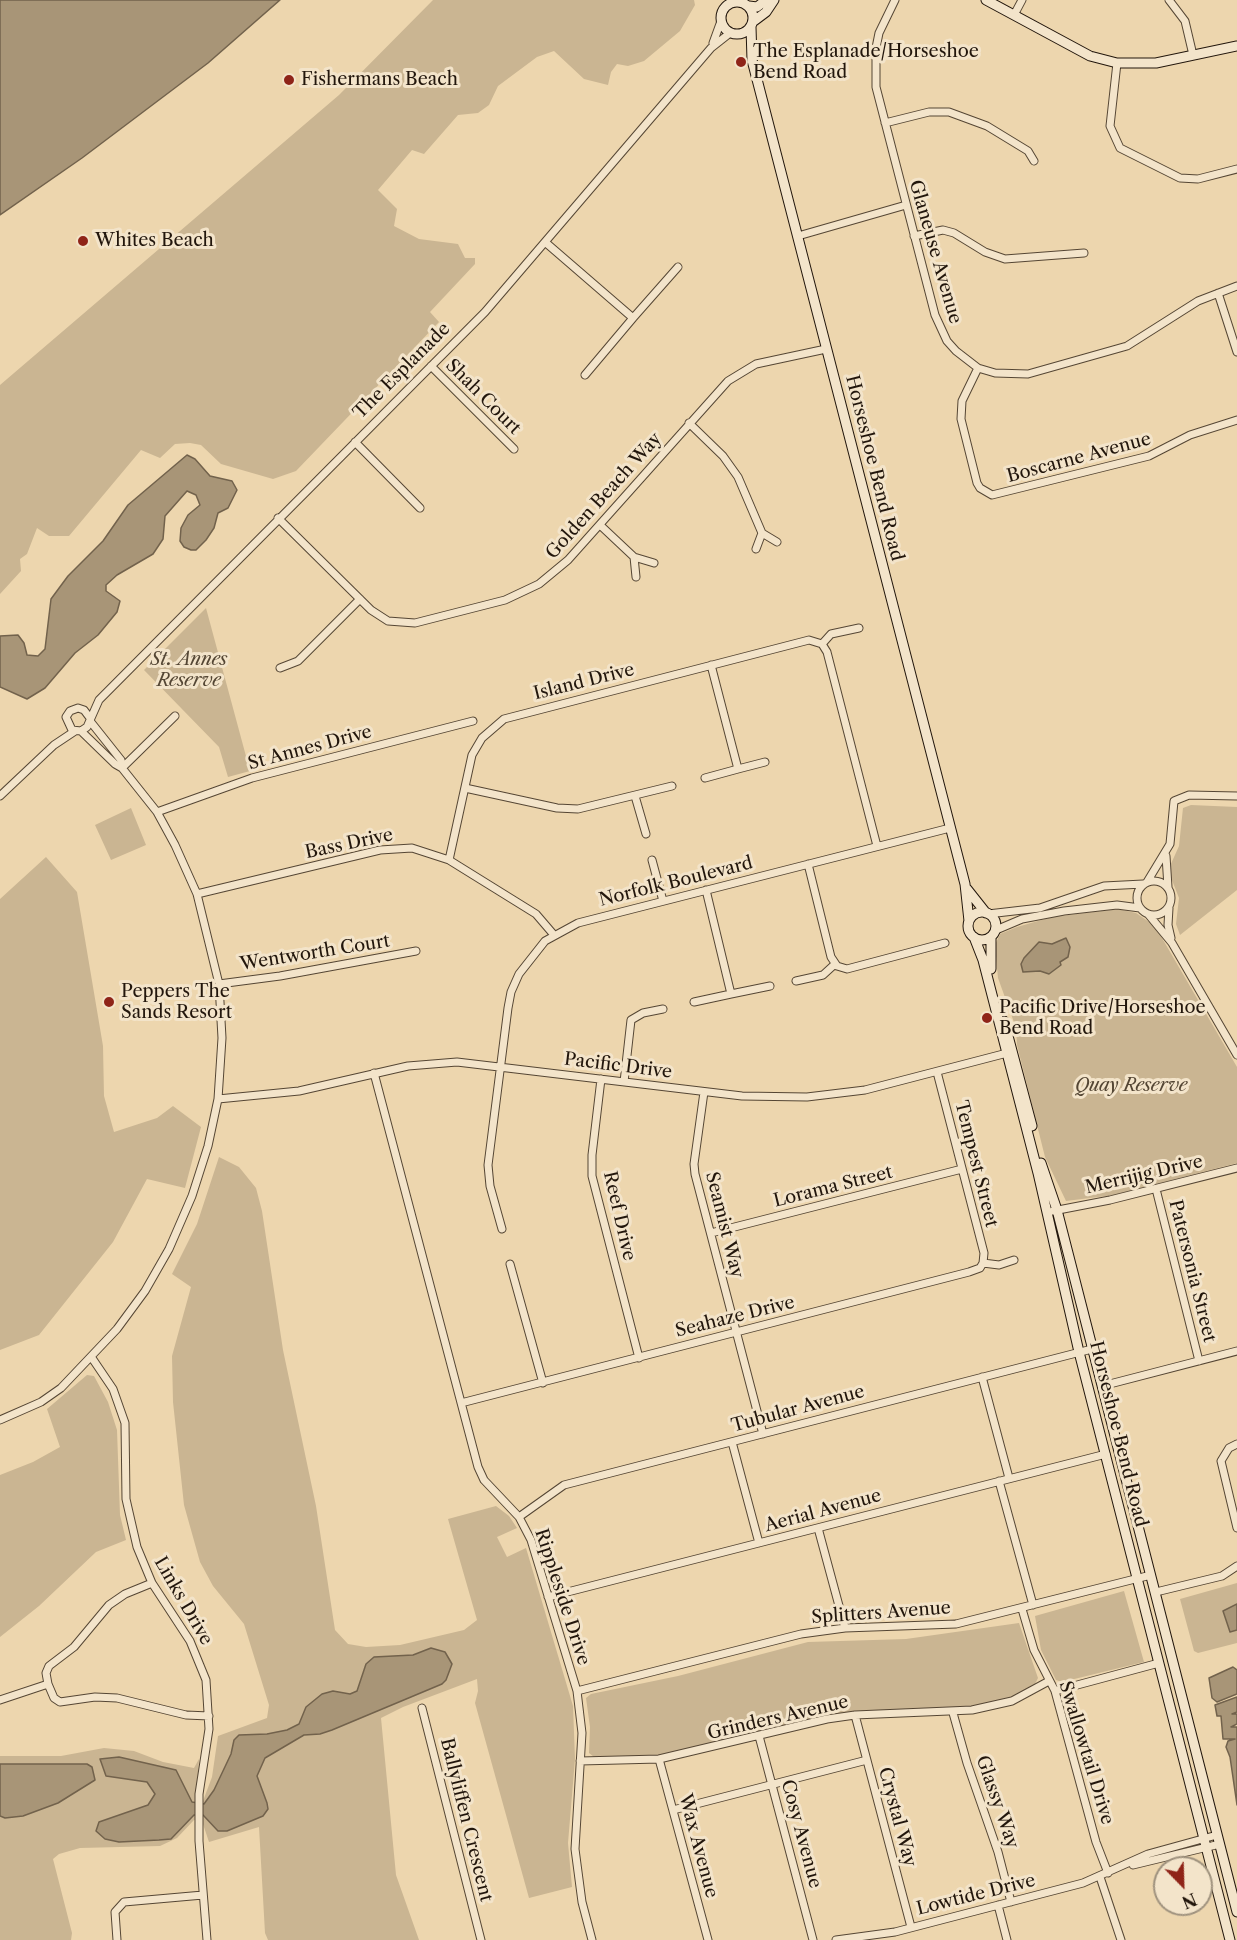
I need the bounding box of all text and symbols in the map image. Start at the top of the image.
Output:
place label: The Esplanade/Horseshoe Bend Road [753,41,979,84]
marker: The Esplanade/Horseshoe Bend Road [734,55,748,69]
place label: Fishermans Beach [301,69,458,91]
marker: Fishermans Beach [282,73,296,87]
street label: Glaneuse Avenue [904,178,966,326]
place label: Whites Beach [95,230,214,252]
marker: Whites Beach [76,234,90,248]
street label: The Esplanade [349,318,455,424]
street label: Shah Court [441,355,525,439]
street label: Horseshoe Bend Road [840,373,908,563]
street label: Golden Beach Way [542,428,666,564]
street label: Boscarne Avenue [1005,428,1153,488]
park label: St. Annes Reserve [151,649,227,692]
street label: Island Drive [531,659,637,705]
street label: St Annes Drive [246,721,374,775]
street label: Bass Drive [303,824,395,864]
street label: Norfolk Boulevard [597,852,755,912]
street label: Wentworth Court [239,930,391,976]
place label: Peppers The Sands Resort [121,981,232,1024]
marker: Peppers The Sands Resort [102,995,116,1009]
place label: Pacific Drive/Horseshoe Bend Road [999,997,1206,1040]
marker: Pacific Drive/Horseshoe Bend Road [980,1011,994,1025]
street label: Pacific Drive [563,1049,673,1083]
park label: Quay Reserve [1075,1075,1187,1097]
street label: Tempest Street [950,1098,1002,1230]
street label: Merrijig Drive [1083,1151,1205,1199]
street label: Lorama Street [771,1162,895,1212]
street label: Reef Drive [598,1169,640,1263]
street label: Seamist Way [700,1170,748,1280]
street label: Patersonia Street [1164,1198,1220,1344]
street label: Seahaze Drive [673,1292,797,1342]
street label: Horseshoe Bend Road [1084,1339,1152,1529]
street label: Tubular Avenue [729,1381,867,1437]
street label: Aerial Avenue [762,1485,884,1537]
street label: Rippleside Drive [530,1526,594,1668]
street label: Links Drive [149,1553,217,1649]
street label: Splitters Avenue [811,1597,951,1629]
street label: Swallowtail Drive [1054,1679,1118,1827]
street label: Grinders Avenue [705,1691,851,1745]
street label: Ballyliffen Crescent [435,1736,497,1904]
street label: Glassy Way [971,1753,1023,1851]
street label: Crystal Way [873,1765,921,1869]
street label: Cosy Avenue [776,1777,826,1891]
street label: Wax Avenue [674,1792,722,1900]
north arrow [1153,1856,1213,1916]
street label: Lowtide Drive [914,1870,1038,1920]
text: N [1179,1889,1200,1913]

